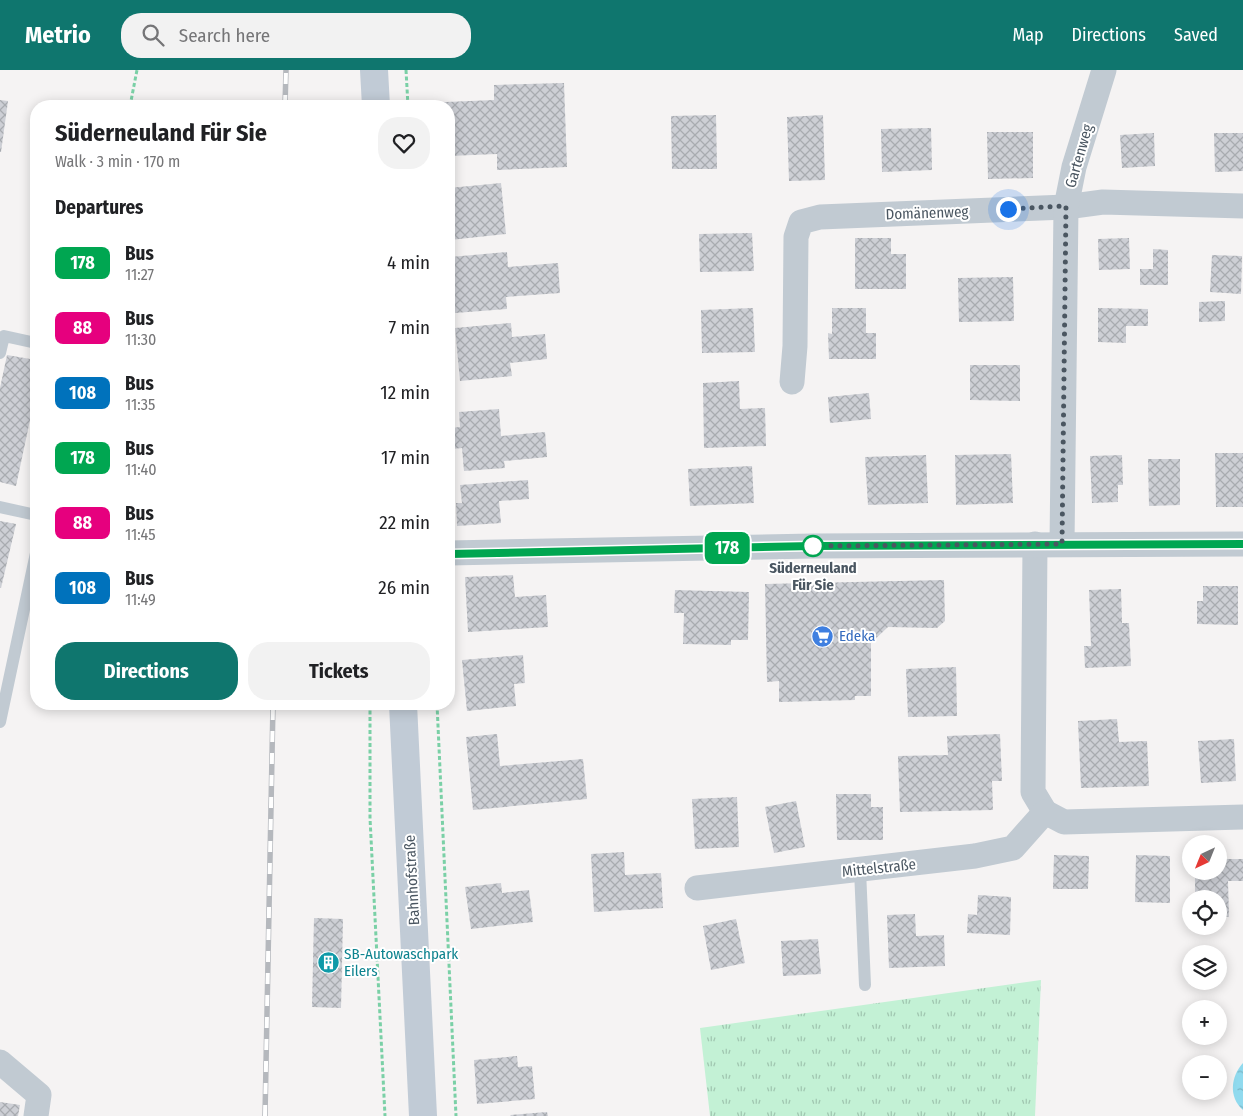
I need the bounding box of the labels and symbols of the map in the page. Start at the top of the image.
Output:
street label: Gartenweg [1061,122,1097,190]
your location [996,197,1021,222]
street label: Domänenweg [885,203,969,223]
line badge: 178 [698,532,756,564]
marker: Süderneuland Für Sie [802,535,824,557]
place label: Süderneuland Für Sie [769,559,857,594]
supermarket icon: Edeka [811,624,835,648]
place label: Edeka [839,627,875,645]
street label: Bahnhofstraße [401,834,423,926]
north arrow [1182,835,1228,880]
street label: Mittelstraße [841,855,917,881]
place label: SB-Autowaschpark Eilers [344,945,458,980]
building icon: SB-Autowaschpark Eilers [316,951,340,975]

